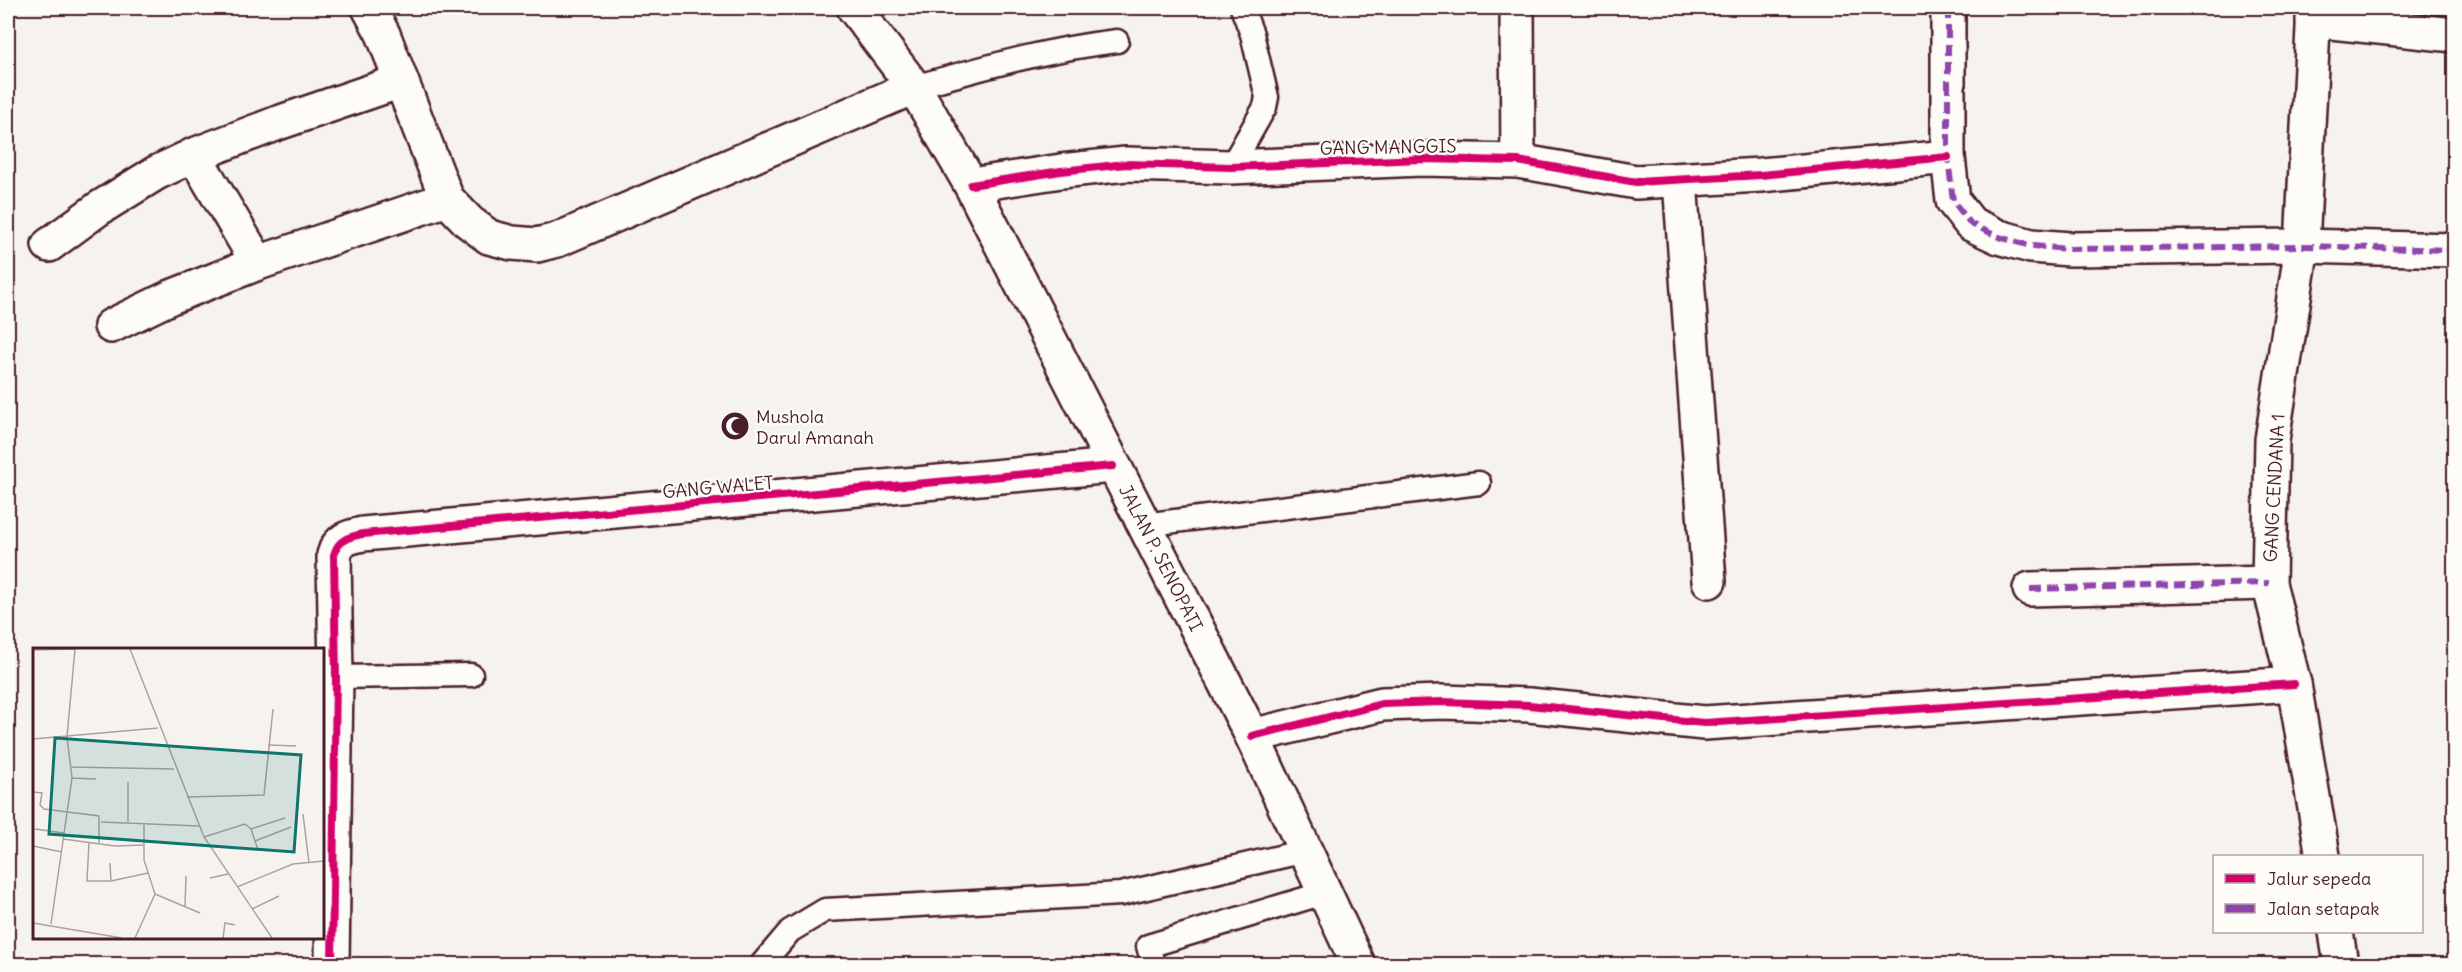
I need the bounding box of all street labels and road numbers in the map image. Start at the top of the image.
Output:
street label: GANG MANGGIS [1319,134,1457,160]
street label: GANG CENDANA 1 [2259,413,2289,563]
street label: GANG WALET [661,471,775,503]
street label: JALAN P. SENOPATI [1114,481,1208,635]

